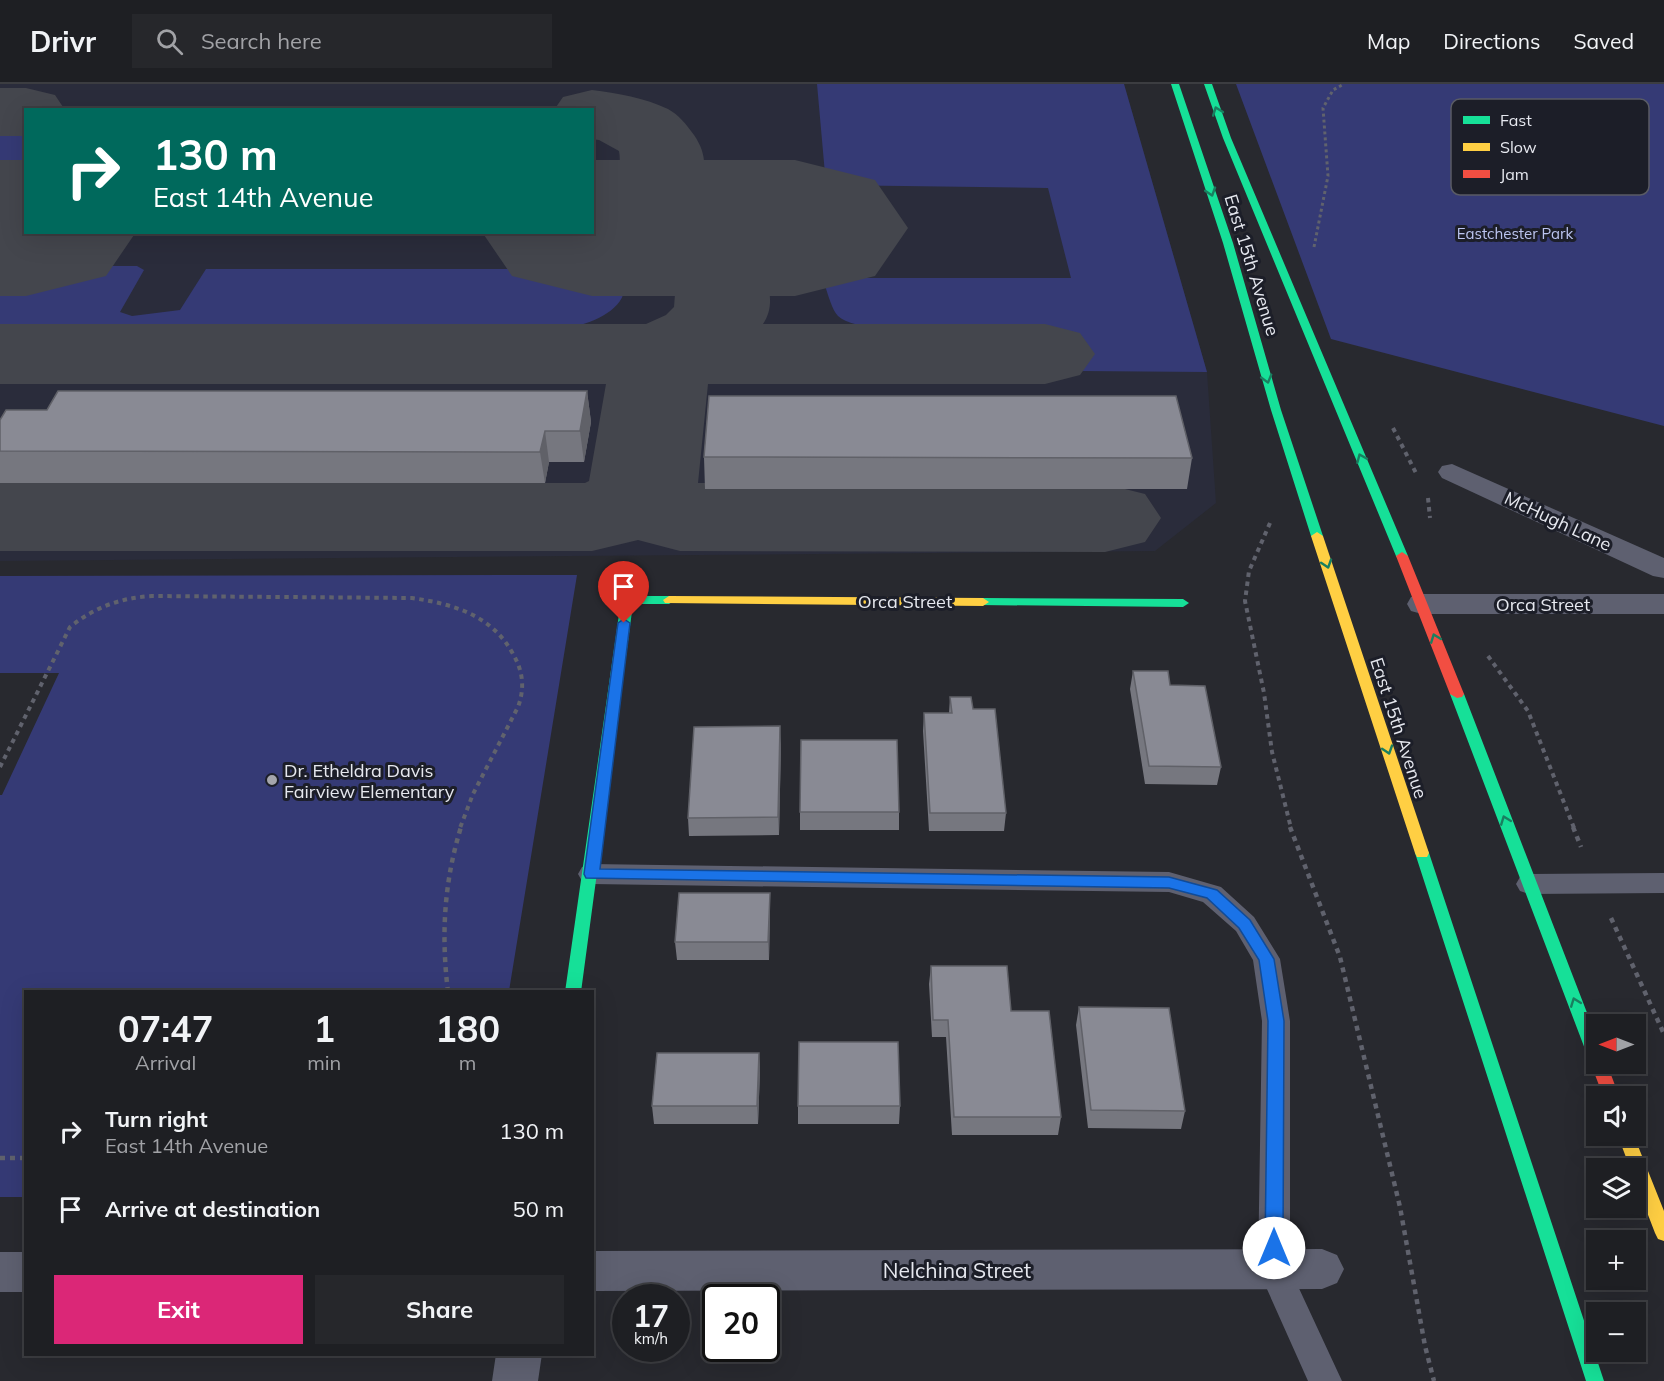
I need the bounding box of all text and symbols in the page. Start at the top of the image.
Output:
search box [132,14,552,68]
text: Drivr [30,24,96,59]
icon: search [153,25,186,58]
text: Search here [201,27,322,55]
text: Map [1367,28,1410,54]
text: Directions [1443,28,1540,54]
text: Saved [1573,28,1634,54]
legend [1451,99,1649,195]
one-way arrow [1212,106,1225,117]
text: Fast [1500,110,1532,130]
text: 130 m [153,128,278,181]
icon: right [54,132,132,210]
text: Slow [1500,137,1537,157]
text: Jam [1500,164,1529,184]
text: East 14th Avenue [153,180,373,214]
one-way arrow [1203,186,1216,197]
street label: East 15th Avenue [1220,191,1284,339]
park label: Eastchester Park [1457,224,1573,243]
one-way arrow [1260,373,1272,384]
one-way arrow [1356,453,1368,464]
street label: McHugh Lane [1501,486,1615,556]
one-way arrow [1319,558,1332,569]
pin [598,561,649,623]
icon: arrive [607,570,640,603]
street label: Orca Street [858,590,952,613]
street label: Orca Street [1496,593,1590,616]
one-way arrow [1430,634,1442,645]
street label: East 15th Avenue [1365,655,1433,801]
one-way arrow [1380,744,1393,755]
place label: Dr. Etheldra Davis Fairview Elementary [284,759,455,803]
marker: Dr. Etheldra Davis Fairview Elementary [265,773,279,787]
one-way arrow [1500,816,1512,827]
one-way arrow [1570,998,1582,1009]
text: 07:47 [118,1006,213,1051]
text: 1 [313,1006,335,1051]
text: 180 [435,1006,500,1051]
north arrow [1586,1014,1646,1074]
map controls [1586,1014,1646,1362]
text: Arrival [135,1050,196,1075]
text: min [307,1050,341,1075]
text: m [459,1050,476,1075]
button: sound [1586,1086,1646,1146]
text: Turn right [105,1105,208,1133]
icon: right [54,1115,87,1148]
text: 130 m [499,1117,564,1145]
text: East 14th Avenue [105,1133,268,1158]
button: layers [1586,1158,1646,1218]
icon: arrive [54,1193,87,1226]
text: Arrive at destination [105,1195,320,1223]
text: 50 m [513,1195,564,1223]
position arrow [1242,1216,1306,1280]
button: + [1586,1230,1646,1290]
street label: Nelchina Street [883,1257,1031,1283]
button: Exit [54,1275,303,1344]
button: Share [315,1275,564,1344]
speed limit sign: 20 [702,1284,780,1362]
text: 17 [633,1297,669,1335]
button: − [1586,1302,1646,1362]
text: km/h [634,1329,668,1348]

